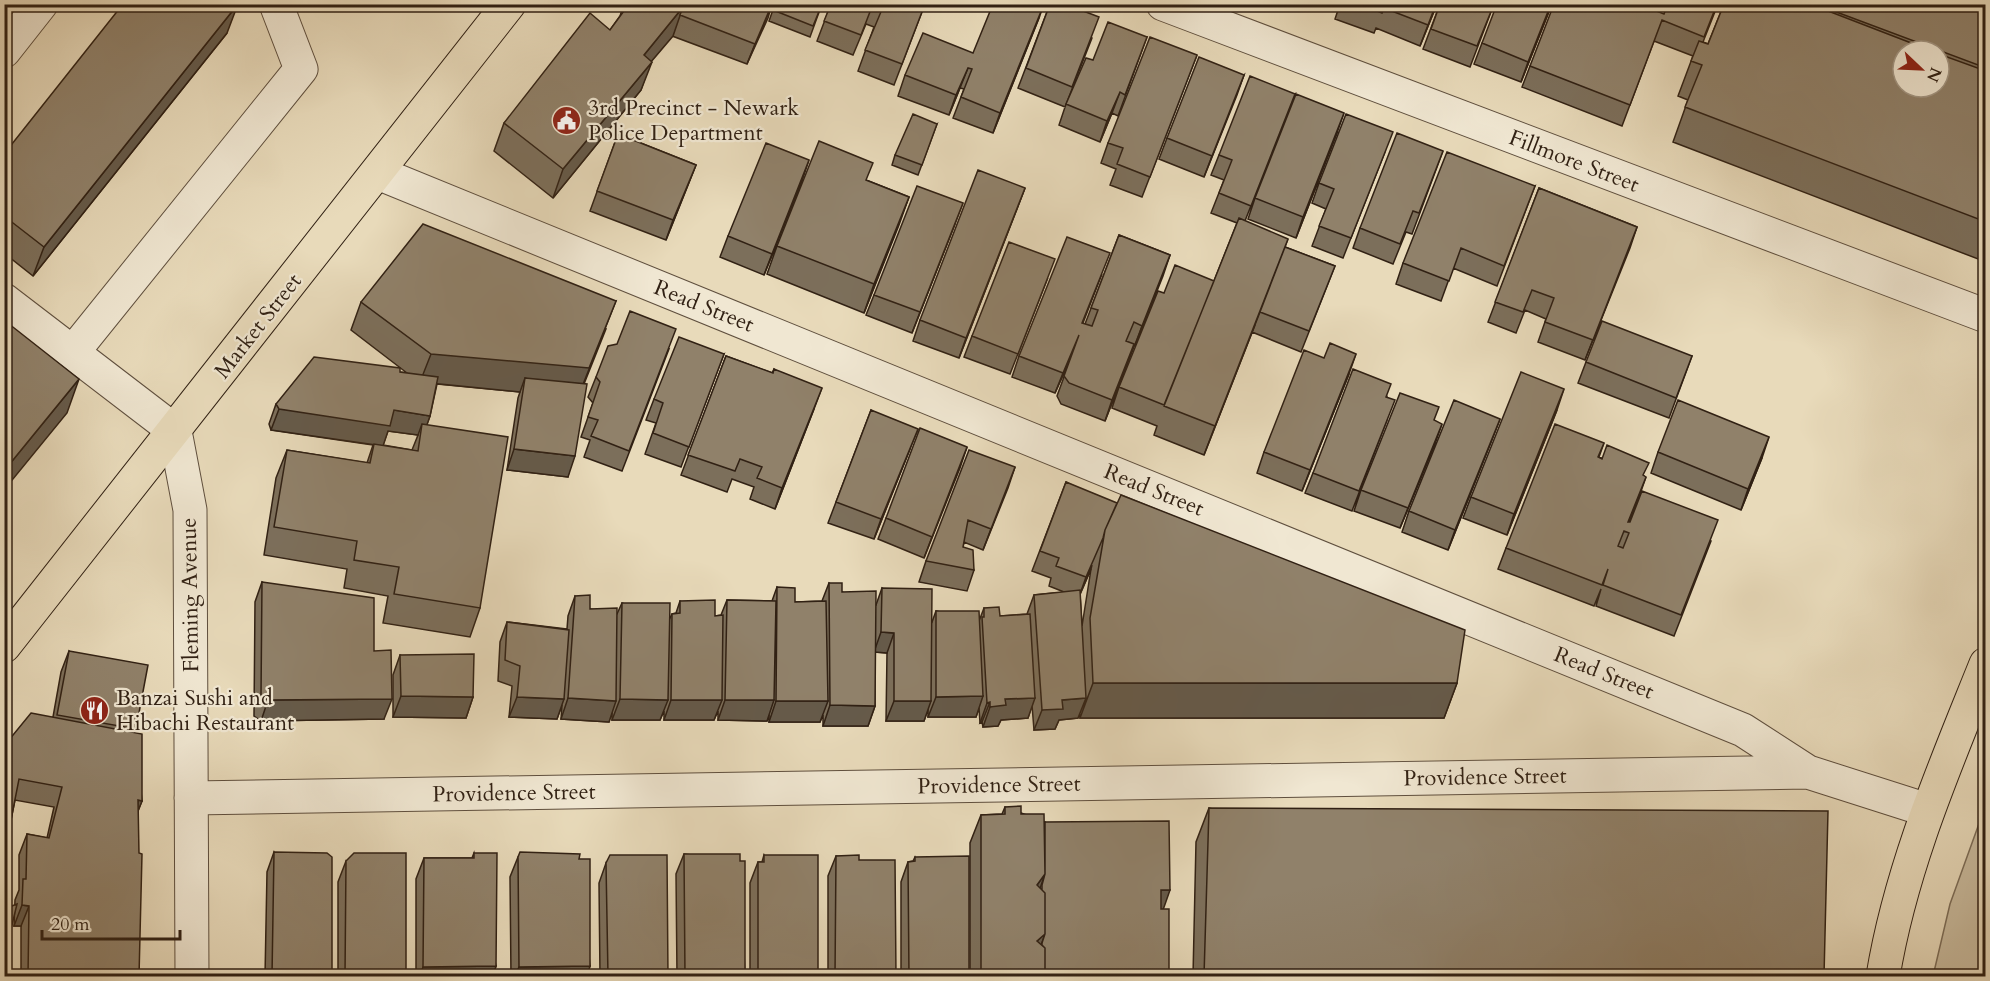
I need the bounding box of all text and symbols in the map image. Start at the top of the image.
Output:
north arrow [1891,39,1951,99]
text: N [1921,64,1947,85]
place label: 3rd Precinct - Newark Police Department [588,93,799,148]
public building icon: 3rd Precinct - Newark Police Department [551,105,583,137]
street label: Fillmore Street [1505,122,1643,200]
street label: Market Street [207,267,309,385]
street label: Read Street [650,272,758,340]
street label: Read Street [1100,456,1208,524]
street label: Fleming Avenue [174,517,206,673]
street label: Read Street [1550,639,1658,707]
place label: Banzai Sushi and Hibachi Restaurant [116,683,294,738]
restaurant icon: Banzai Sushi and Hibachi Restaurant [79,695,111,727]
street label: Providence Street [1403,761,1567,793]
street label: Providence Street [917,769,1081,801]
street label: Providence Street [432,777,596,809]
scale bar [42,903,180,941]
text: 20 m [51,912,90,937]

